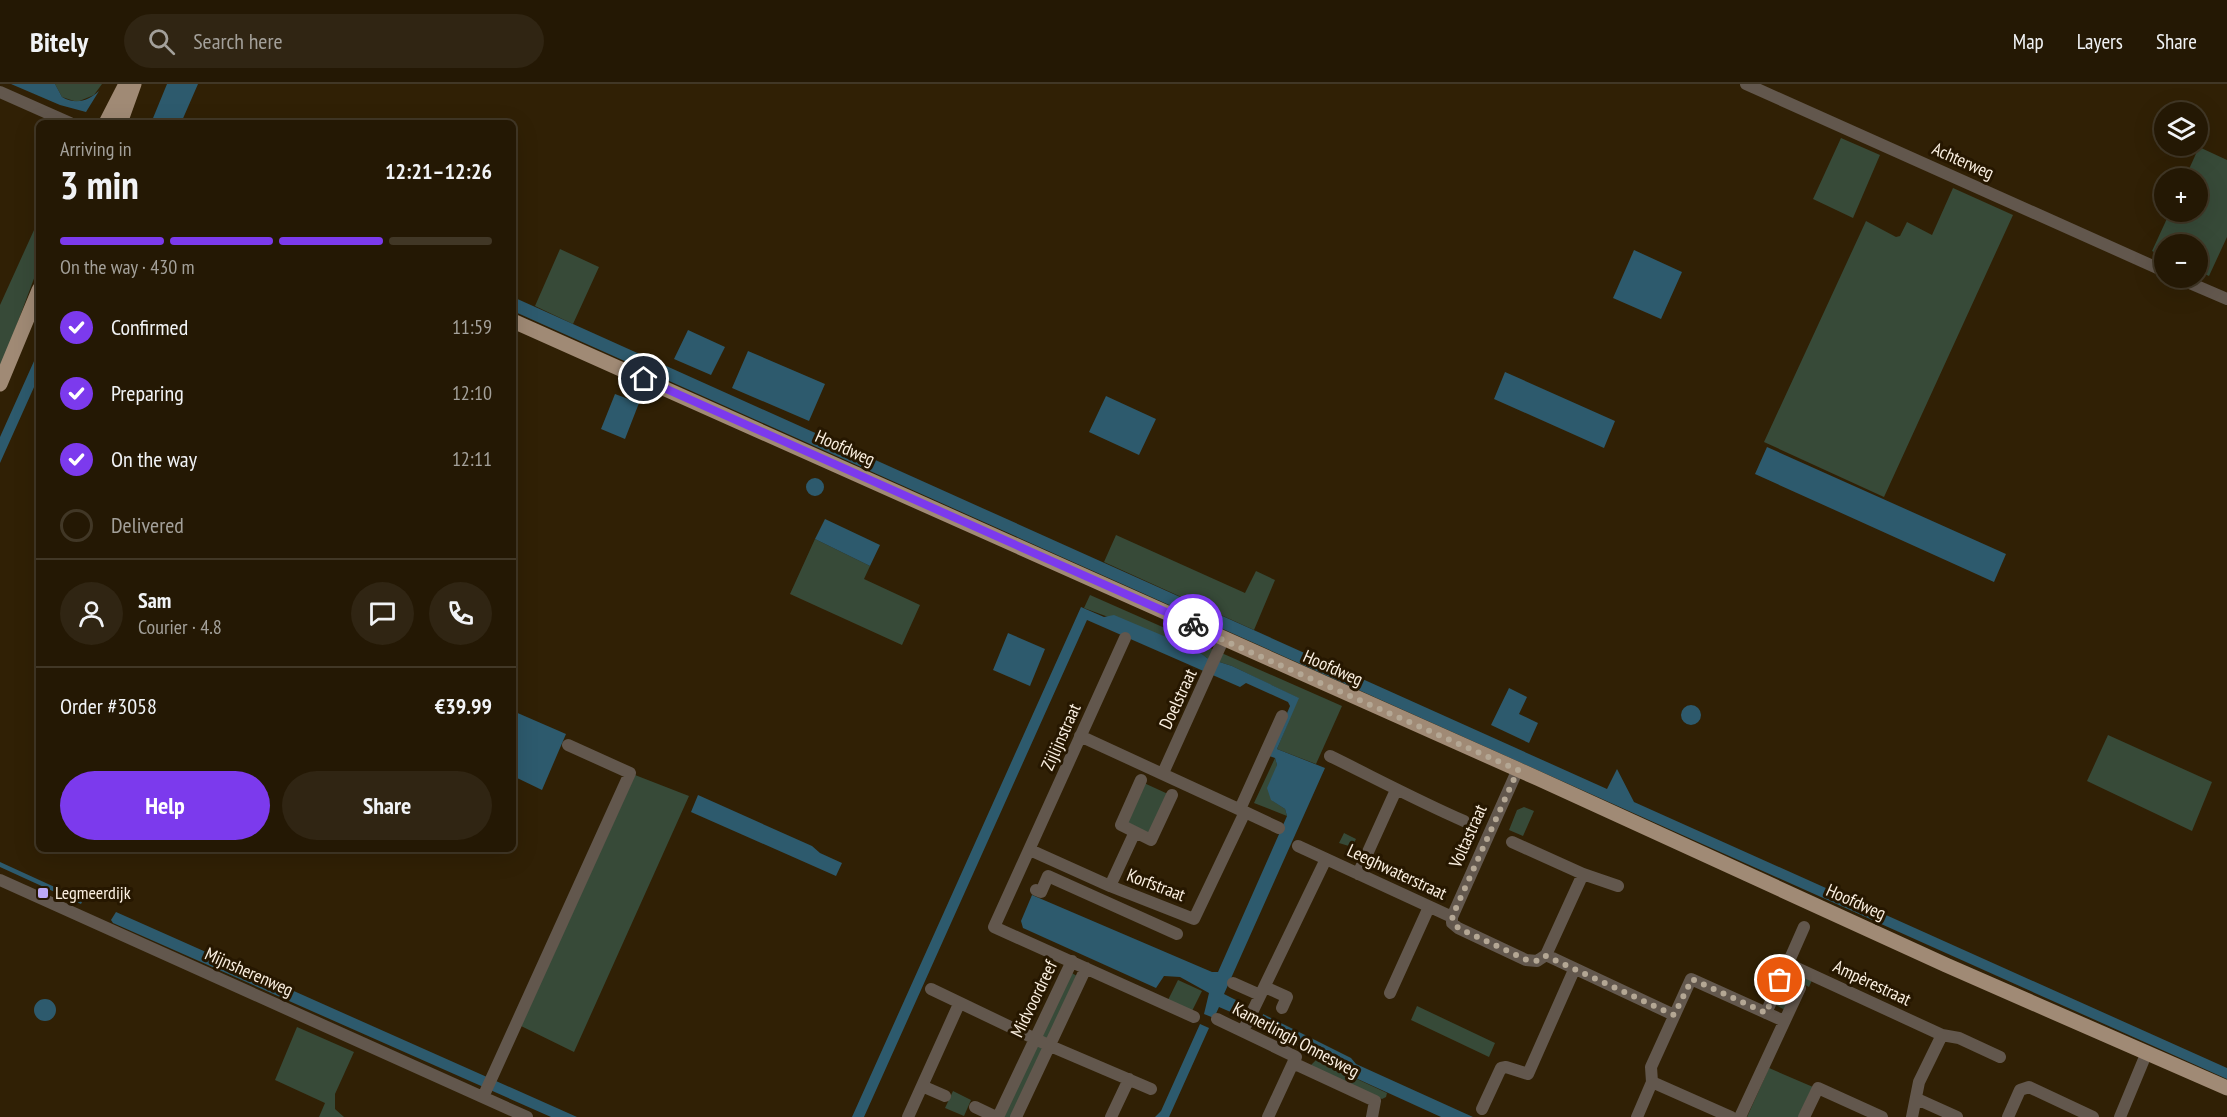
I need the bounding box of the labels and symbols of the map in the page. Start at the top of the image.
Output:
street label: Achterweg [1929,137,1998,184]
pin [618,353,669,404]
street label: Hoofdweg [812,424,879,471]
courier [1163,594,1223,654]
street label: Hoofdweg [1300,644,1367,691]
street label: Doelstraat [1154,665,1202,733]
street label: Zijlijnstraat [1036,700,1085,774]
street label: Voltastraat [1443,801,1492,872]
street label: Leeghwaterstraat [1344,838,1451,905]
street label: Korfstraat [1124,863,1189,906]
street label: Hoofdweg [1823,878,1890,925]
place label: Legmeerdijk [55,881,131,904]
marker: Legmeerdijk [36,886,50,900]
street label: Mijnsherenweg [201,942,297,1001]
pin [1754,954,1805,1005]
street label: Midvoordreef [1005,955,1063,1041]
street label: Ampèrestraat [1830,955,1915,1011]
street label: Kamerlingh Onnesweg [1229,997,1363,1083]

